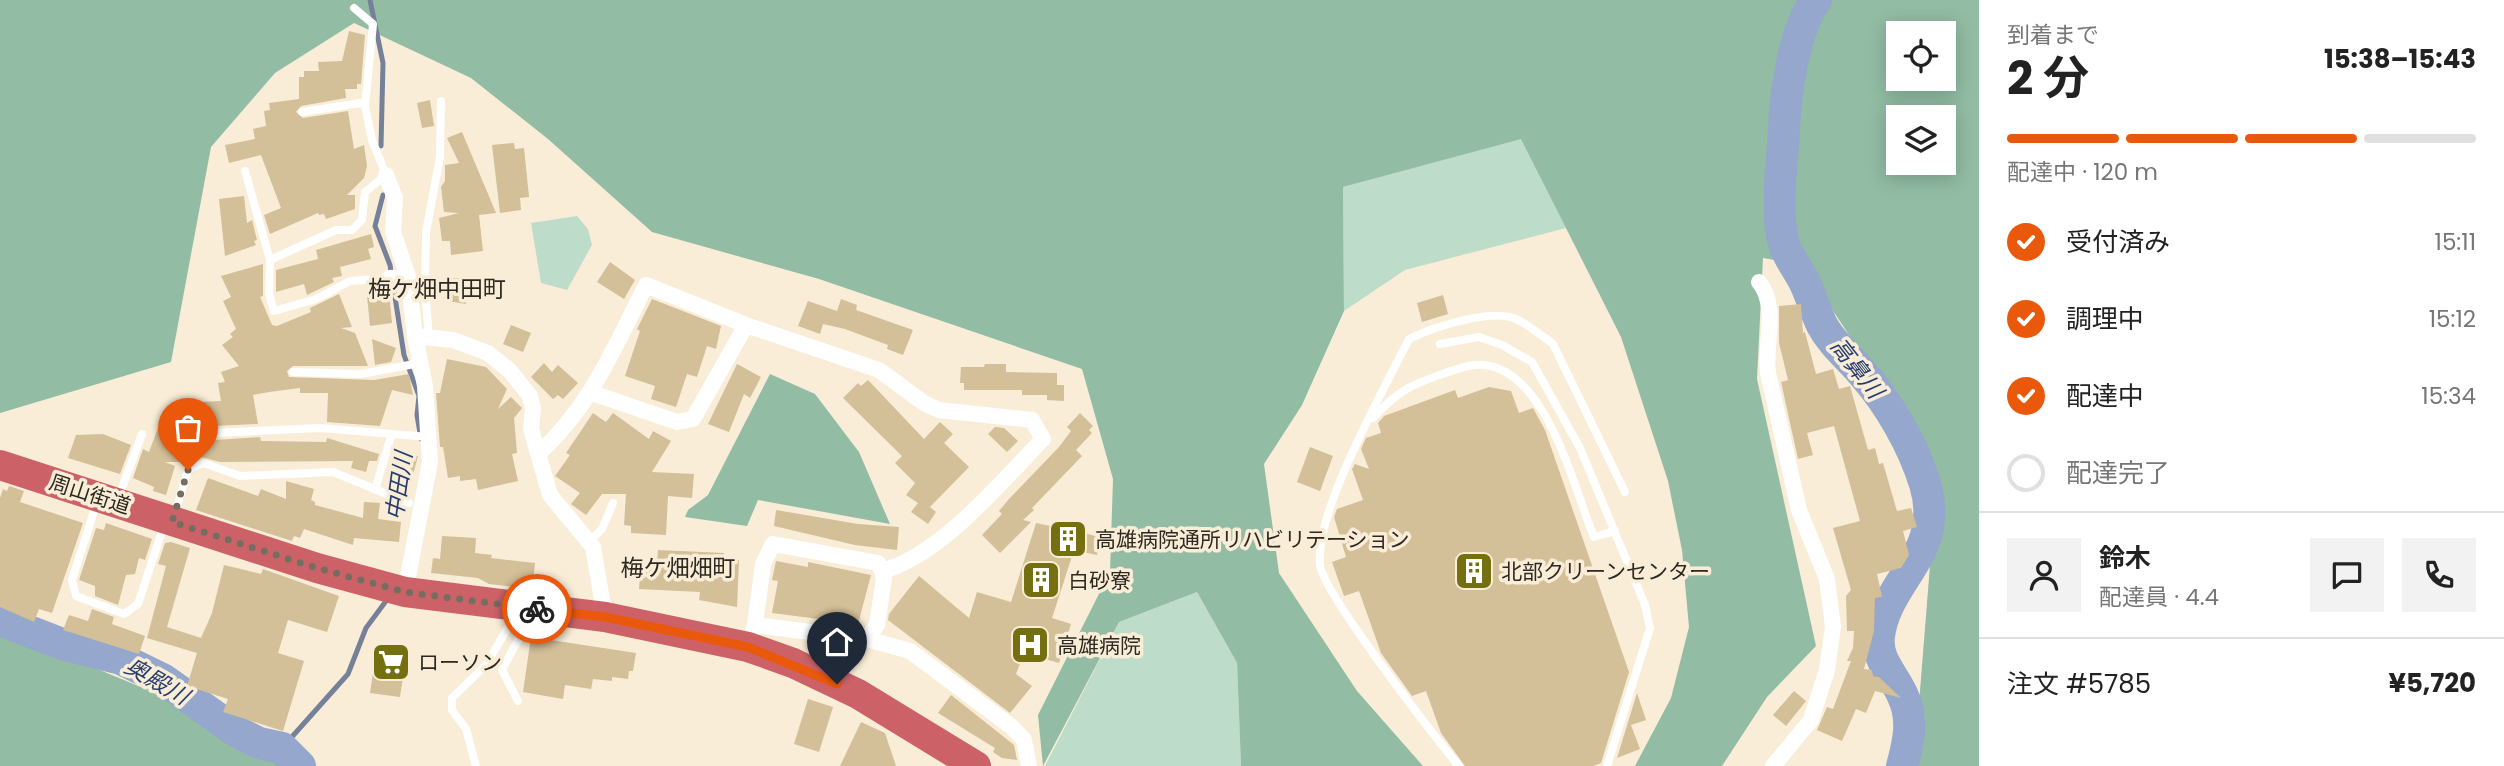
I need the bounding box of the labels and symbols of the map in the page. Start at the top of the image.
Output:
district label: 梅ケ畑中田町 [368,273,506,305]
water label: 高鼻川 [1823,331,1893,407]
pin [158,398,218,470]
water label: 中田川 [378,447,420,522]
street label: 周山街道 [46,467,134,521]
building icon: 高雄病院通所リハビリテーション [1047,518,1089,560]
place label: 高雄病院通所リハビリテーション [1095,525,1410,554]
building icon: 北部クリーンセンター [1453,550,1495,592]
district label: 梅ケ畑畑町 [621,552,736,584]
place label: 北部クリーンセンター [1501,557,1710,586]
building icon: 白砂寮 [1020,559,1062,601]
place label: 白砂寮 [1068,566,1131,595]
courier [502,574,572,644]
pin [807,612,867,684]
hospital icon: 高雄病院 [1009,624,1051,666]
place label: 高雄病院 [1057,631,1141,660]
supermarket icon: ローソン [370,641,412,683]
place label: ローソン [418,648,502,677]
water label: 奥殿川 [119,650,197,714]

